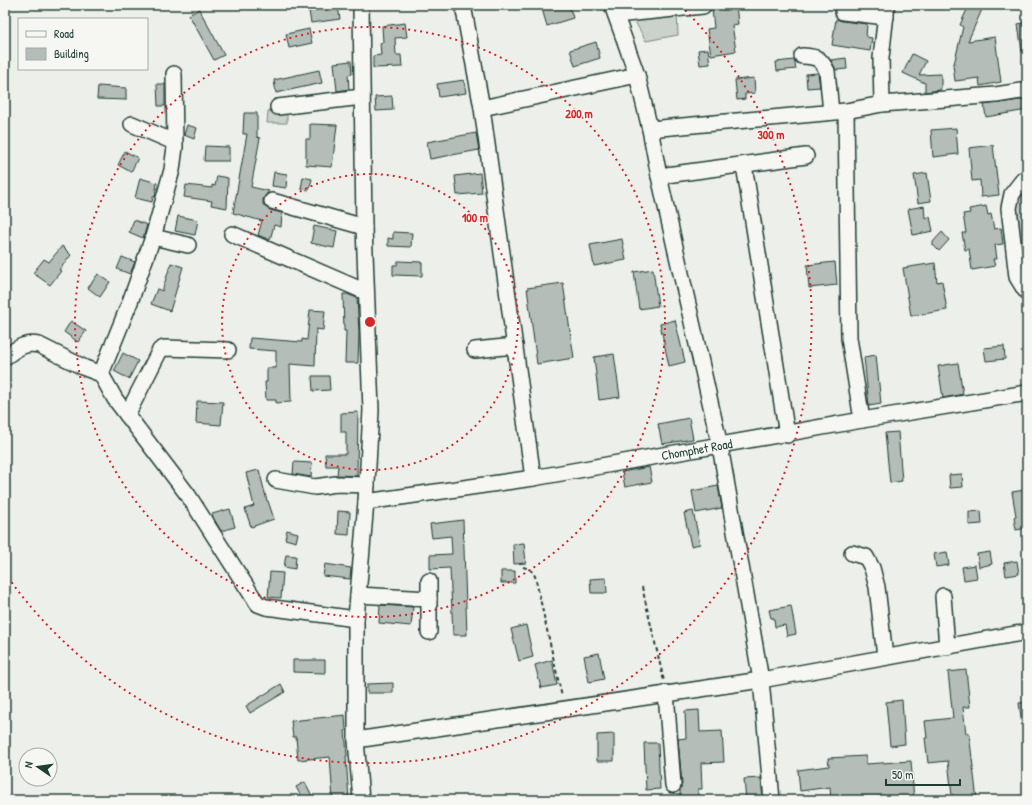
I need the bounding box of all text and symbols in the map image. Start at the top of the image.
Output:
legend [18,18,148,70]
text: Road [54,25,74,42]
text: Building [54,45,89,62]
text: 200 m [565,105,593,122]
text: 300 m [757,126,785,143]
text: 100 m [462,209,488,226]
centre of rings [363,315,377,329]
street label: Chomphet Road [660,434,734,464]
north arrow [18,747,58,787]
text: N [21,760,36,769]
scale bar [886,761,960,787]
text: 50 m [892,766,913,783]

